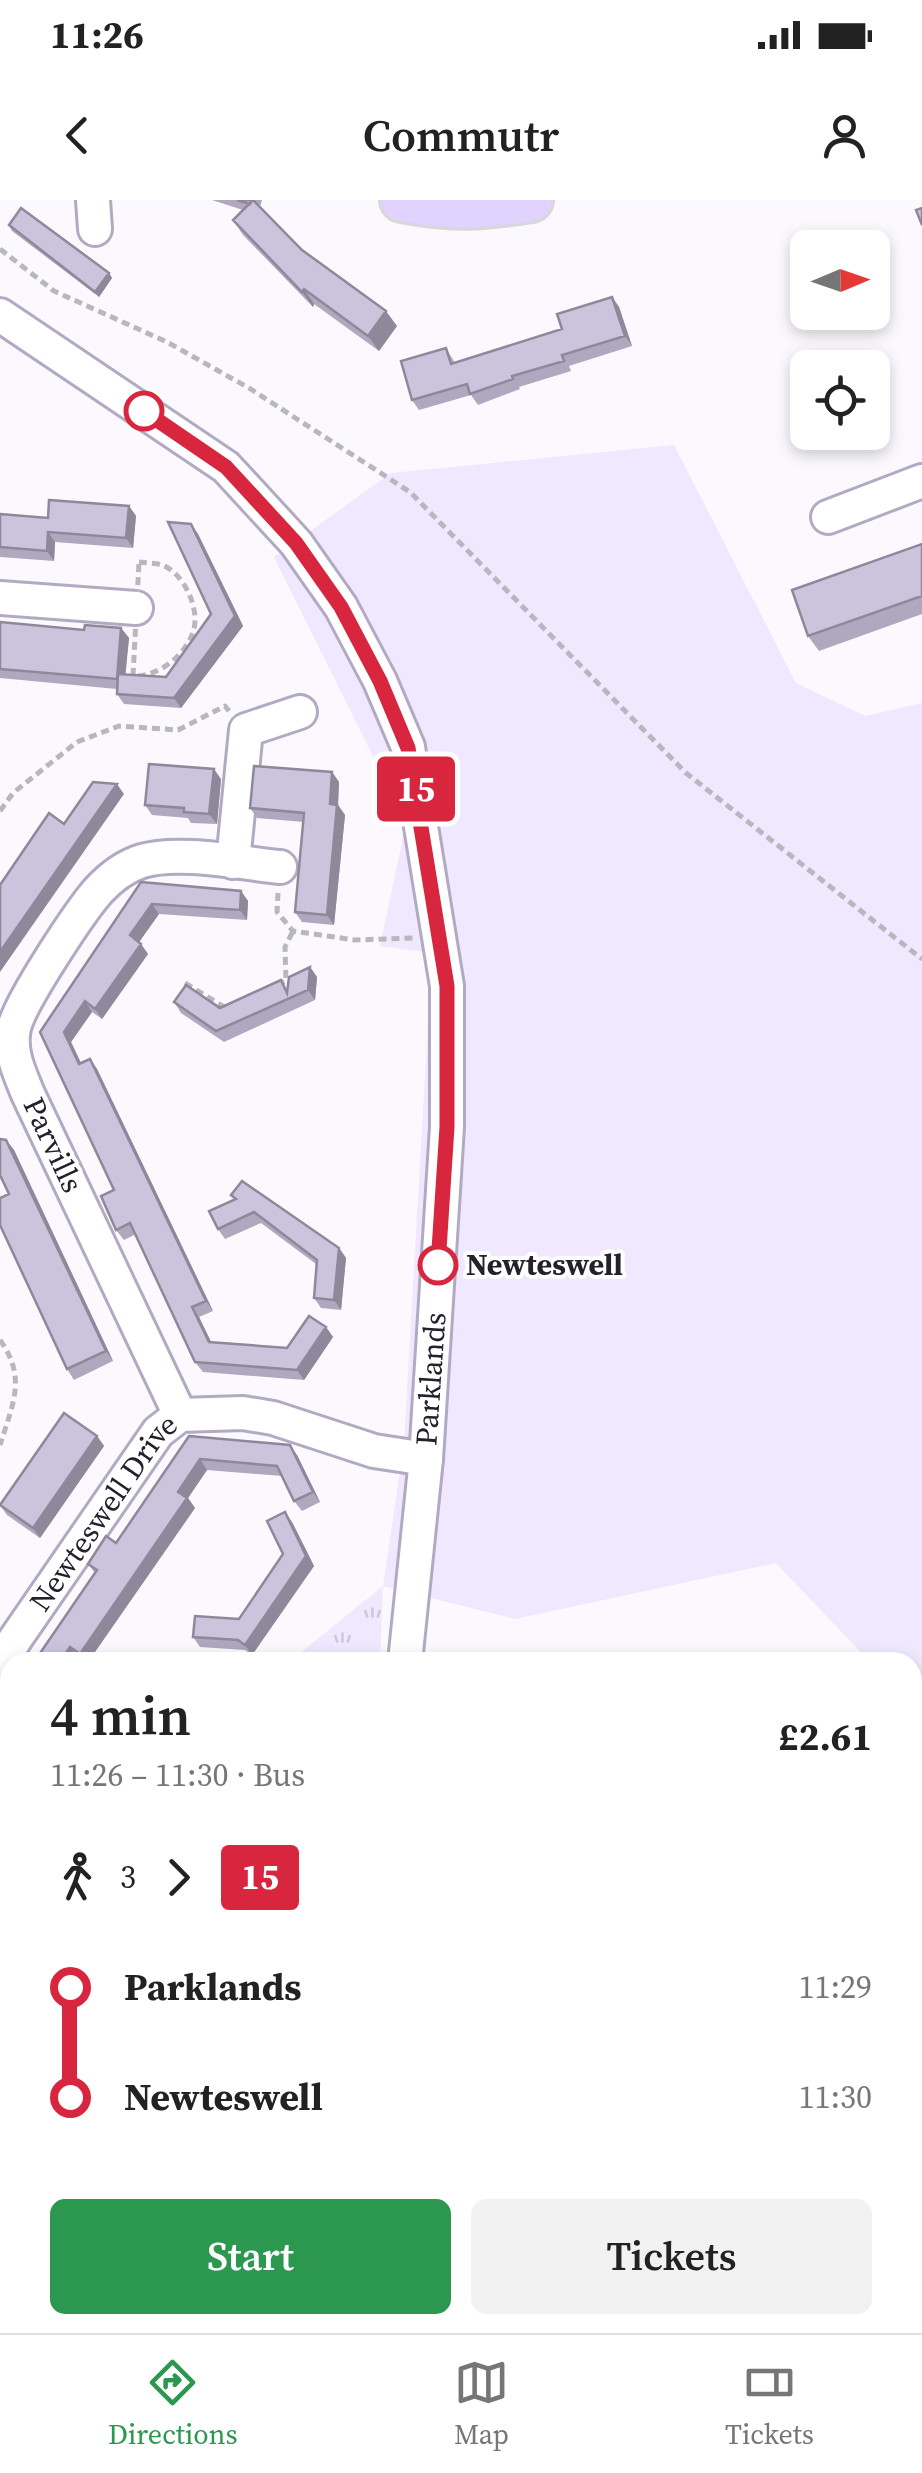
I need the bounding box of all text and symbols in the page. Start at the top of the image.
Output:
text: 11:26 [50,9,144,61]
text: Commutr [363,104,559,166]
icon: back [50,108,105,163]
icon: person [817,108,872,163]
north arrow [790,230,890,330]
map controls [790,230,890,450]
button: locate [790,350,890,450]
unlabelled marker [125,392,163,430]
line badge: 15 [371,756,461,822]
text: 15 [397,765,435,813]
street label: Parvills [14,1090,93,1199]
place label: Newteswell [466,1244,623,1285]
marker: Newteswell [419,1246,457,1284]
street label: Parklands [405,1311,456,1447]
street label: Newteswell Drive [20,1404,185,1619]
text: 4 min [50,1678,191,1753]
text: £2.61 [778,1711,872,1763]
text: 11:26 – 11:30 · Bus [50,1753,305,1797]
icon: walk [50,1850,105,1905]
icon: forward [151,1850,206,1905]
text: 15 [241,1853,279,1901]
text: 3 [120,1855,136,1899]
text: Parklands [124,1961,302,2013]
text: 11:29 [798,1965,872,2009]
text: Newteswell [124,2071,323,2123]
text: 11:30 [798,2075,872,2119]
button: Start [50,2199,451,2314]
button: Tickets [471,2199,872,2314]
tab: Directions [108,2355,238,2453]
tab: Map [454,2355,509,2453]
tab: Tickets [725,2355,814,2453]

